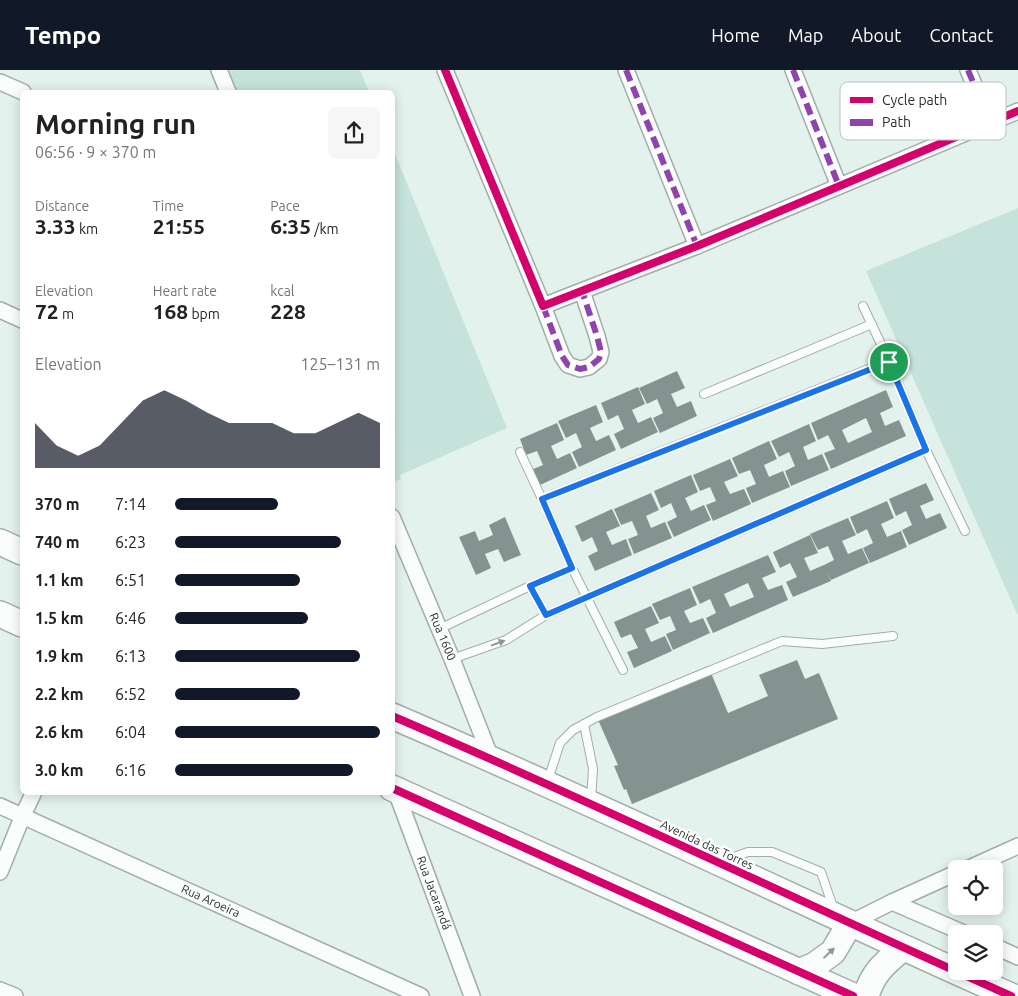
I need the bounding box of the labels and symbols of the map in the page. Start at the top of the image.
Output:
legend [840,82,1006,140]
text: Cycle path [882,92,947,108]
text: Path [882,114,911,130]
pin [868,341,910,383]
street label: Rua 1600 [427,611,459,662]
one-way arrow [490,639,505,646]
street label: Avenida das Torres [659,817,756,872]
street label: Rua Jacarandá [415,854,454,932]
street label: Rua Aroeira [179,882,242,919]
one-way arrow [823,947,835,959]

